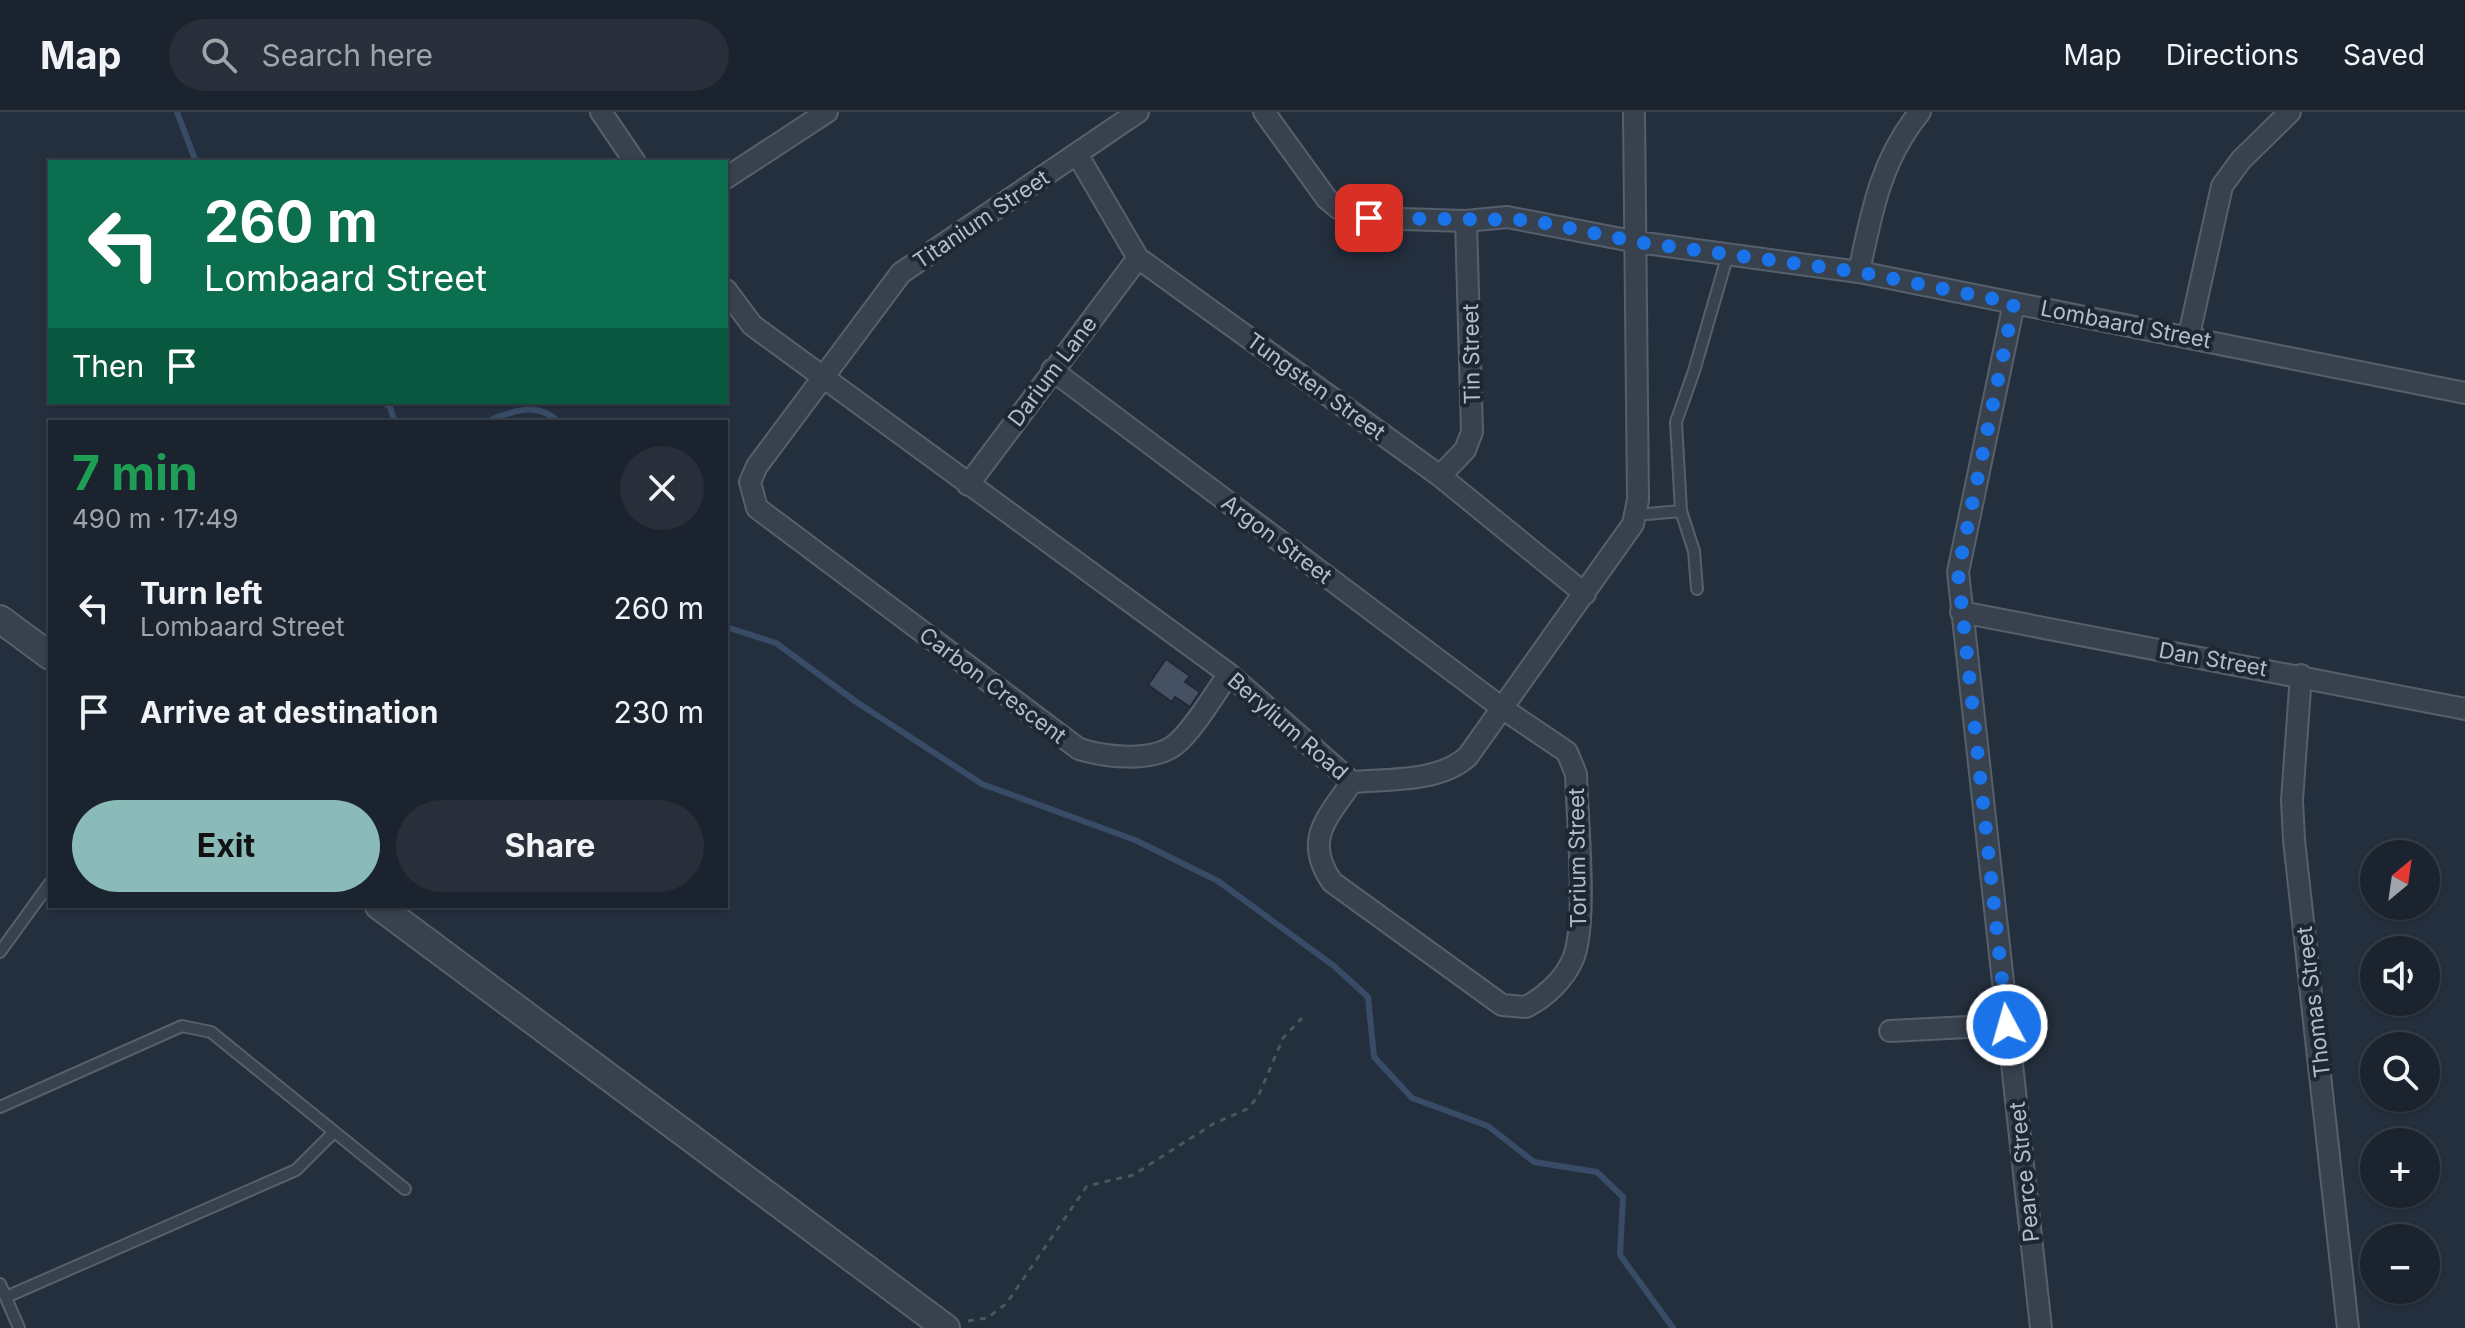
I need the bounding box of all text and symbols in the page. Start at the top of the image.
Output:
search box [169,19,729,91]
text: Map [40,32,121,78]
icon: search [197,33,241,77]
text: Search here [261,37,433,73]
text: Map [2063,38,2122,72]
text: Directions [2166,38,2299,72]
text: Saved [2343,38,2425,72]
street label: Titanium Street [908,164,1054,274]
pin [1335,184,1403,252]
text: 260 m [204,188,378,256]
icon: left [72,192,176,296]
icon: arrive [1347,196,1391,240]
text: Lombaard Street [204,256,487,300]
street label: Lombaard Street [2039,295,2213,353]
street label: Tin Street [1457,303,1485,405]
street label: Darium Lane [1002,311,1102,431]
street label: Tungsten Street [1242,327,1390,445]
icon: arrive [160,344,204,388]
text: Then [72,348,144,384]
text: 7 min [72,443,198,502]
button: close [620,446,704,530]
street label: Argon Street [1217,489,1337,589]
text: 490 m · 17:49 [72,503,238,534]
text: Turn left [140,575,262,611]
icon: left [72,586,116,630]
text: 260 m [613,590,704,626]
text: Lombaard Street [140,611,344,642]
street label: Carbon Crescent [915,621,1071,749]
street label: Dan Street [2157,637,2269,681]
street label: Berylium Road [1223,667,1353,785]
icon: arrive [72,690,116,734]
text: Arrive at destination [140,694,438,730]
text: 230 m [614,694,704,730]
street label: Torium Street [1563,788,1591,928]
button: Exit [72,800,380,892]
button: Share [396,800,704,892]
north arrow [2360,840,2440,920]
map controls [2360,840,2440,1304]
street label: Thomas Street [2291,925,2335,1079]
button: sound [2360,936,2440,1016]
position arrow [1965,983,2049,1067]
button: search [2360,1032,2440,1112]
street label: Pearce Street [2004,1101,2044,1243]
button: + [2360,1128,2440,1208]
button: − [2360,1224,2440,1304]

